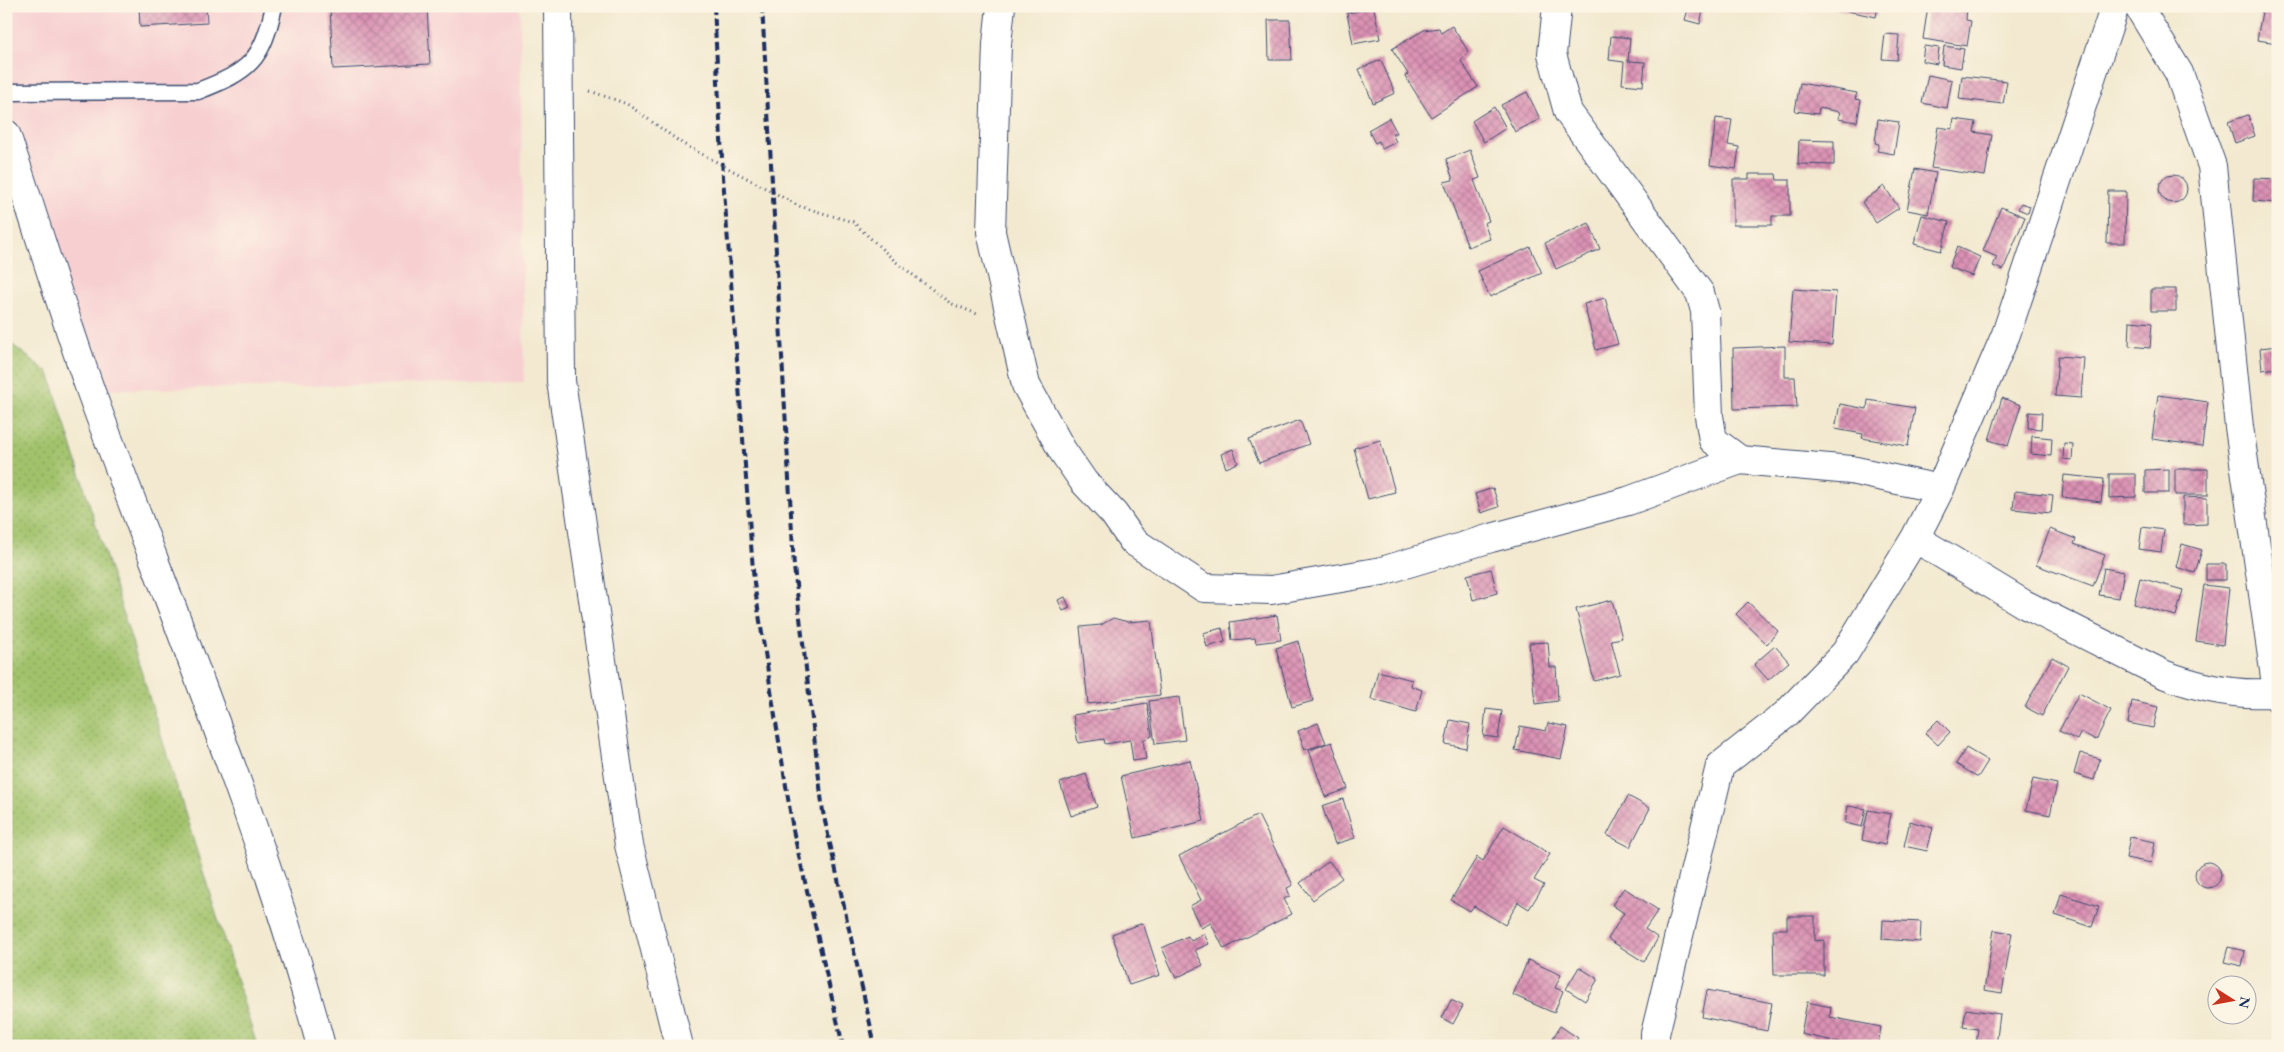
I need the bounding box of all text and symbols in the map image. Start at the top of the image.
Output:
north arrow [2206,974,2256,1024]
text: N [2235,995,2255,1010]

